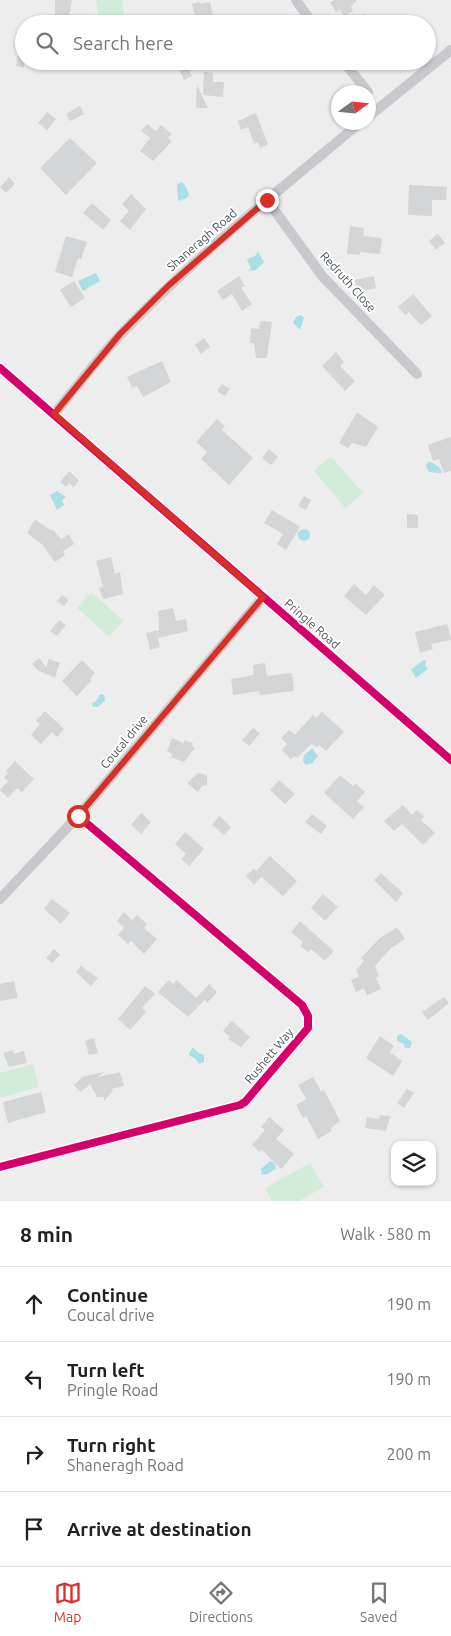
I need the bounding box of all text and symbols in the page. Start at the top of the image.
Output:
search box [15,15,436,70]
icon: search [33,29,61,57]
text: Search here [73,32,173,54]
north arrow [331,85,376,130]
route end [256,189,279,212]
street label: Shaneragh Road [164,206,239,273]
street label: Redruth Close [318,249,379,314]
street label: Pringle Road [282,596,342,651]
street label: Coucal drive [98,712,150,771]
route start [67,805,90,828]
street label: Rushett Way [242,1025,296,1086]
map controls [391,1141,436,1186]
button: layers [391,1141,436,1186]
text: 8 min [20,1222,73,1246]
text: Walk · 580 m [340,1225,431,1243]
text: Continue [67,1284,148,1306]
icon: ahead [20,1290,48,1318]
text: 190 m [386,1295,431,1313]
text: Coucal drive [67,1306,155,1324]
text: Turn left [67,1359,145,1381]
icon: left [20,1365,48,1393]
text: 190 m [386,1370,431,1388]
text: Pringle Road [67,1381,158,1399]
text: Turn right [67,1434,155,1456]
icon: right [20,1440,48,1468]
text: 200 m [386,1445,431,1463]
text: Shaneragh Road [67,1456,184,1474]
icon: arrive [20,1515,48,1543]
text: Arrive at destination [67,1518,252,1540]
tab: Map [54,1579,82,1625]
tab: Directions [189,1579,253,1625]
tab: Saved [360,1579,397,1625]

